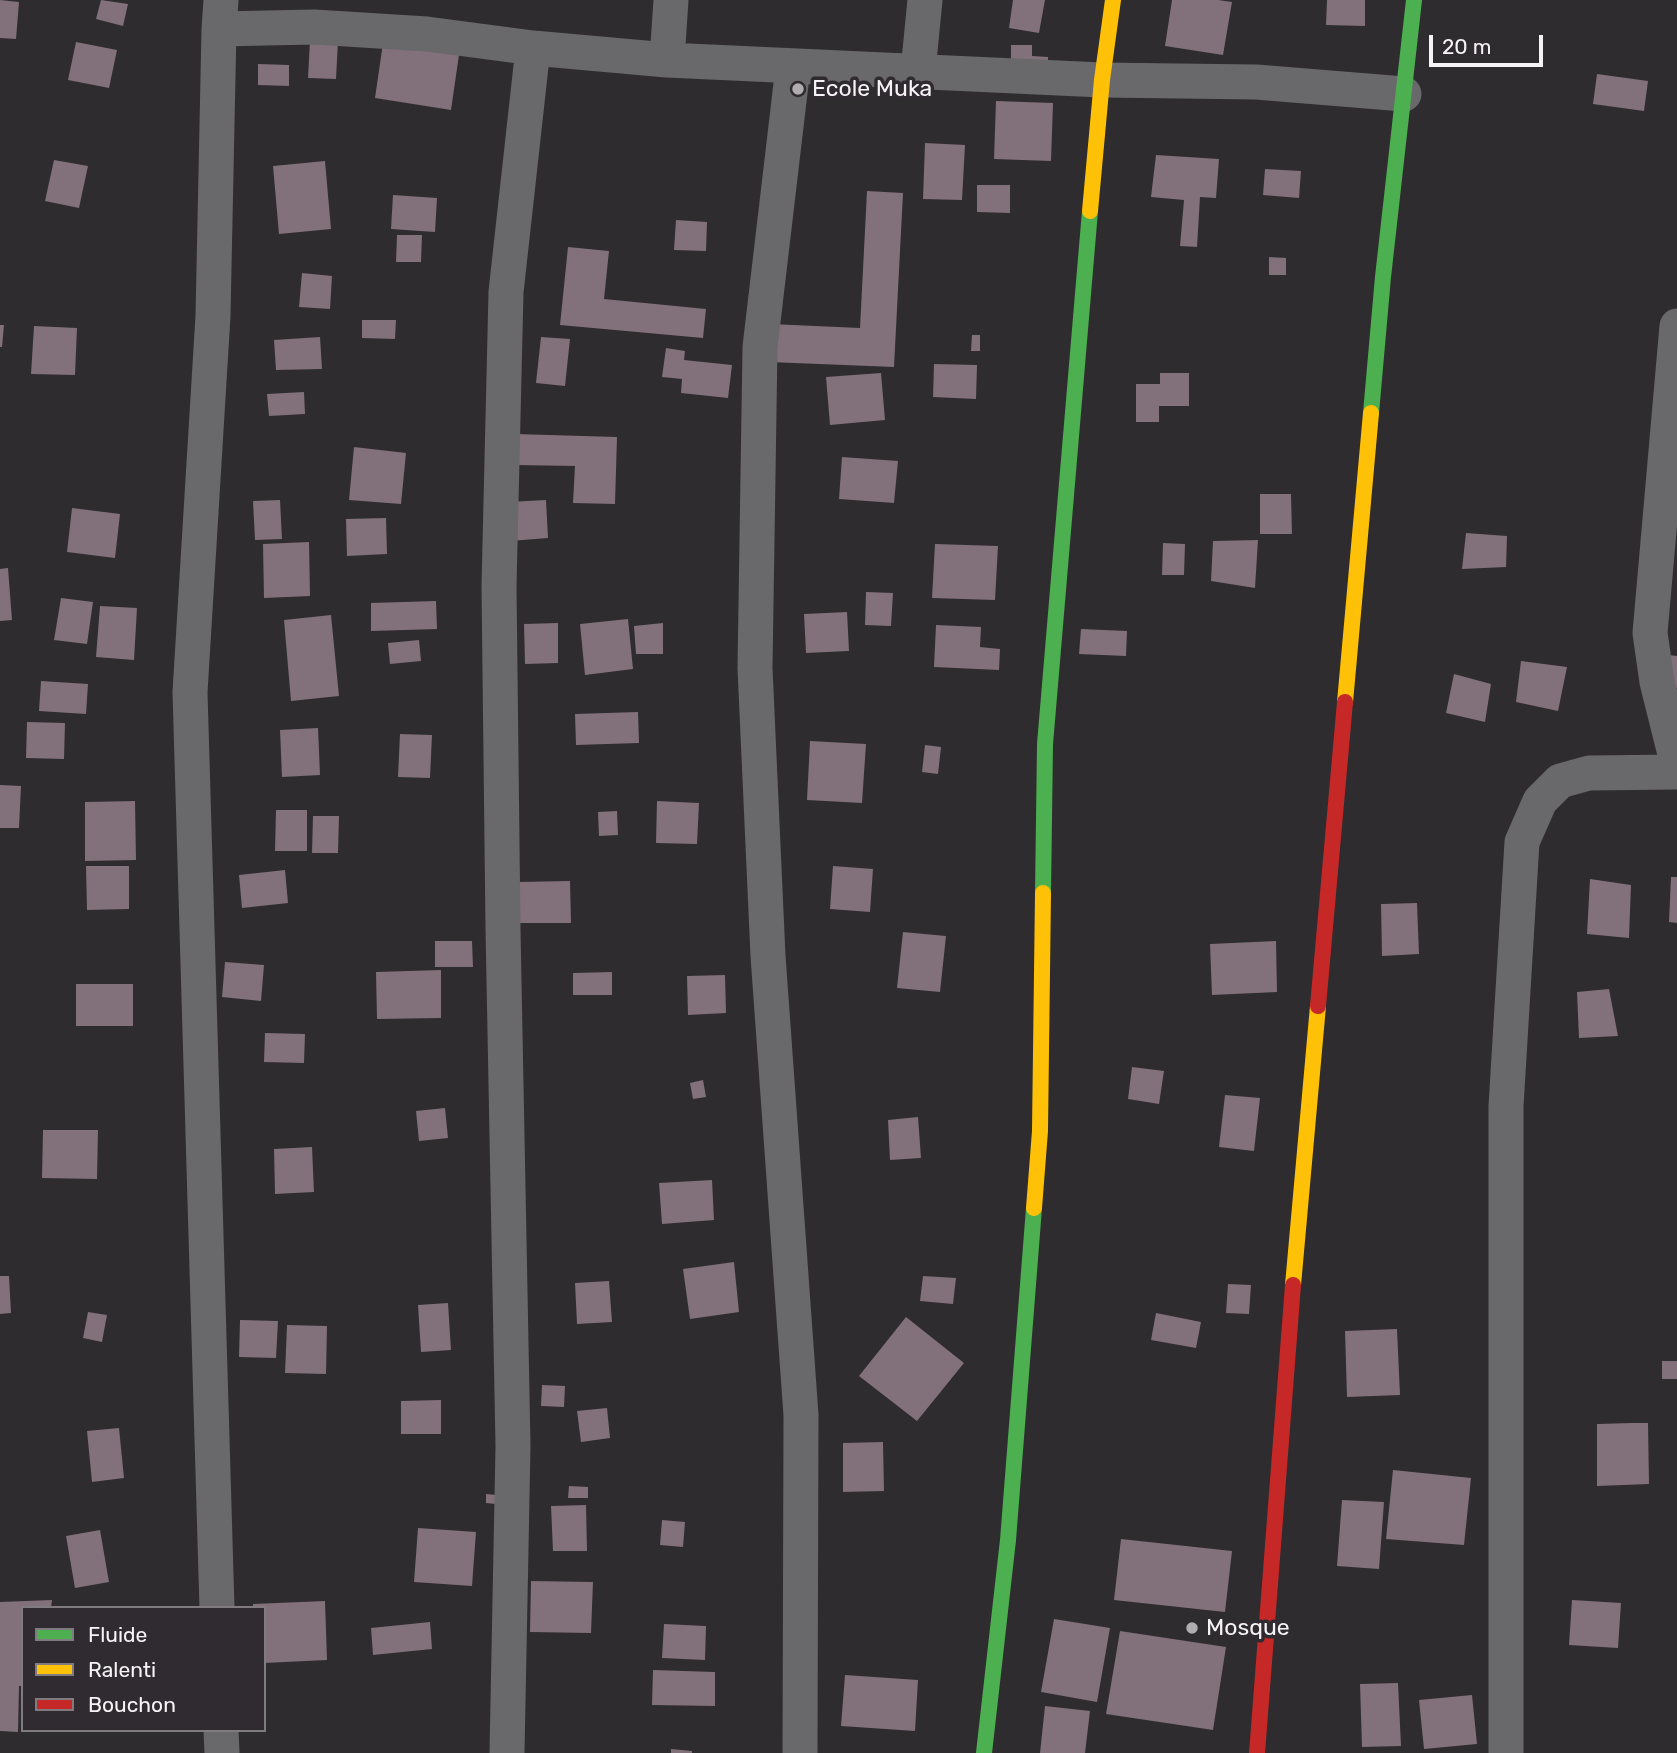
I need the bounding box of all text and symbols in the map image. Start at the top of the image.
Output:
scale bar [1432,21,1546,65]
text: 20 m [1442,34,1491,59]
place label: Ecole Muka [812,75,932,103]
marker: Ecole Muka [790,81,806,97]
legend [21,1606,266,1732]
place label: Mosque [1206,1614,1290,1642]
marker: Mosque [1184,1620,1200,1636]
text: Fluide [88,1622,147,1647]
text: Ralenti [88,1657,156,1682]
text: Bouchon [88,1692,176,1717]

